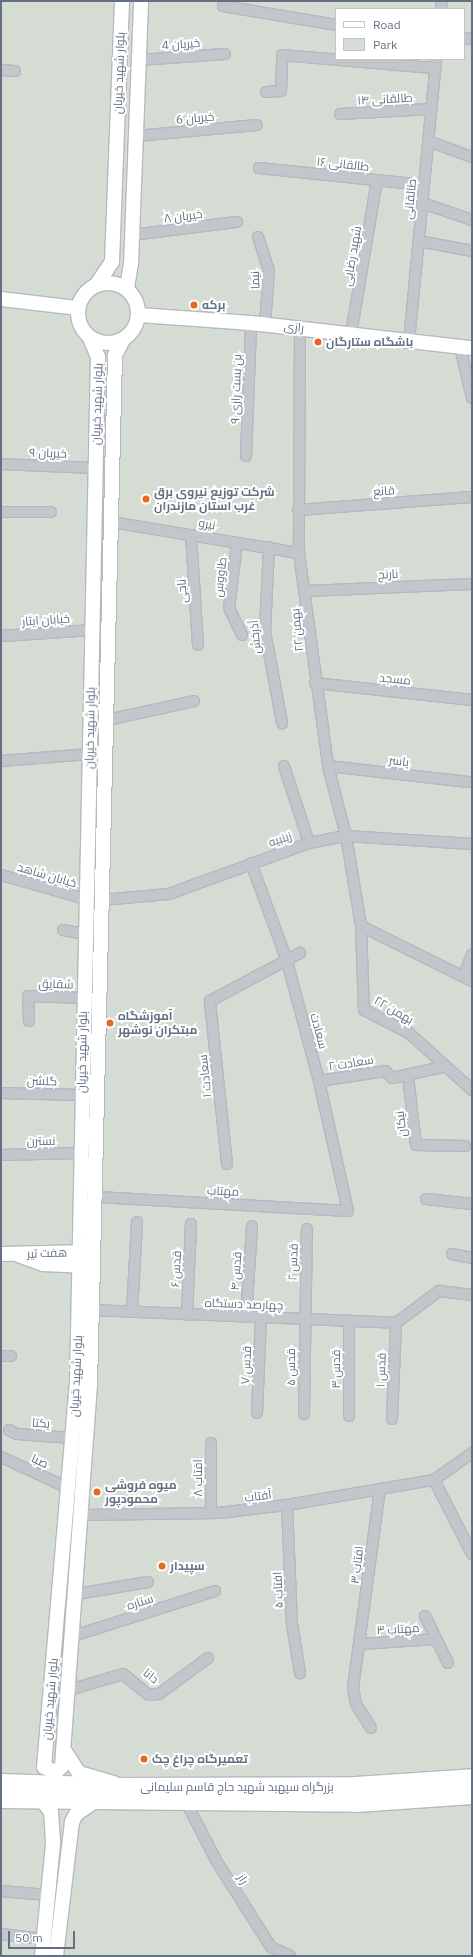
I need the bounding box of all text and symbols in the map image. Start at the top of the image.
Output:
legend [335,8,465,60]
text: Road [373,17,401,32]
street label: بلوار شهید خیریان [110,32,128,114]
street label: خیریان 4 [161,35,201,53]
text: Park [373,37,397,52]
street label: طالقانی ۱۴ [357,90,413,108]
street label: خیریان 6 [175,109,215,127]
street label: طالقانی ۱۶ [316,154,370,174]
street label: طالقانی [401,178,419,220]
street label: خیریان ۸ [163,206,203,226]
street label: شهید رضایی [340,225,364,287]
street label: نیما [247,271,263,289]
place label: برکه [202,298,225,312]
marker: برکه [189,300,199,310]
street label: رازی [283,319,305,335]
place label: باشگاه ستارگان [326,335,413,349]
marker: باشگاه ستارگان [313,337,323,347]
street label: بن بست رازی ۹ [228,354,244,424]
street label: بلوار شهید خیریان [88,363,106,445]
street label: خیریان ۹ [29,445,67,461]
street label: قانع [373,483,395,499]
place label: شرکت توزیع نیروی برق غرب استان مازندران [154,485,275,513]
marker: شرکت توزیع نیروی برق غرب استان مازندران [141,494,151,504]
street label: نیرو [197,515,217,533]
street label: طاووس [210,556,230,598]
street label: نارنج [377,566,399,582]
street label: ناجی [174,579,190,603]
street label: ۲۲ بهمن [288,608,306,652]
street label: خیابان ایثار [22,611,70,629]
street label: آذرخش [246,620,264,654]
street label: مسجد [378,670,412,688]
street label: بلوار شهید خیریان [82,687,98,769]
street label: یاسر [388,753,410,769]
street label: زینبیه [266,828,294,850]
street label: خیابان شاهد [16,860,78,890]
street label: شقایق [38,976,74,992]
street label: ۲۲ بهمن [372,993,416,1027]
place label: آموزشگاه مبتکران نوشهر [118,1009,197,1037]
street label: بلوار شهید خیریان [74,1011,90,1093]
street label: سعادت [307,1012,331,1050]
marker: آموزشگاه مبتکران نوشهر [105,1018,115,1028]
street label: سعادت ۲ [327,1052,375,1074]
street label: سعادت ۱ [196,1054,214,1098]
street label: گلشن [27,1074,57,1088]
street label: نیکان [392,1110,410,1138]
street label: نسترن [27,1134,55,1148]
street label: مهتاب [207,1183,239,1199]
street label: قدس ۲ [285,1243,301,1281]
street label: هفت تیر [27,1245,67,1261]
street label: قدس ۶ [168,1250,184,1288]
street label: قدس ۴ [227,1251,245,1291]
street label: چهارصد دستگاه [204,1295,284,1313]
street label: بلوار شهید خیریان [67,1335,85,1417]
street label: قدس ۷ [238,1345,254,1385]
street label: قدس ۵ [284,1348,298,1386]
street label: قدس ۳ [329,1349,343,1389]
street label: قدس ۱ [373,1352,389,1388]
street label: یکتا [31,1415,51,1431]
street label: صبا [29,1451,51,1471]
street label: افتاب ۸ [191,1459,205,1497]
place label: میوه فروشی محمودپور [105,1478,177,1506]
marker: میوه فروشی محمودپور [92,1487,102,1497]
street label: آفتاب [244,1487,272,1505]
street label: افتاب ۳ [348,1545,366,1585]
place label: سپیدار [170,1559,205,1573]
marker: سپیدار [157,1561,167,1571]
street label: افتاب ۵ [270,1572,286,1608]
street label: ستاره [125,1591,155,1613]
street label: مهتاب ۳ [376,1621,420,1637]
street label: بلوار شهید خیریان [39,1657,61,1741]
street label: دانا [140,1665,162,1687]
place label: تعمیرگاه چراغ چک [152,1752,248,1766]
marker: تعمیرگاه چراغ چک [139,1754,149,1764]
street label: بزرگراه سپهبد شهید حاج قاسم سلیمانی [140,1780,334,1794]
street label: راز [234,1871,252,1887]
scale bar [10,1923,77,1949]
text: 50 m [15,1930,43,1945]

